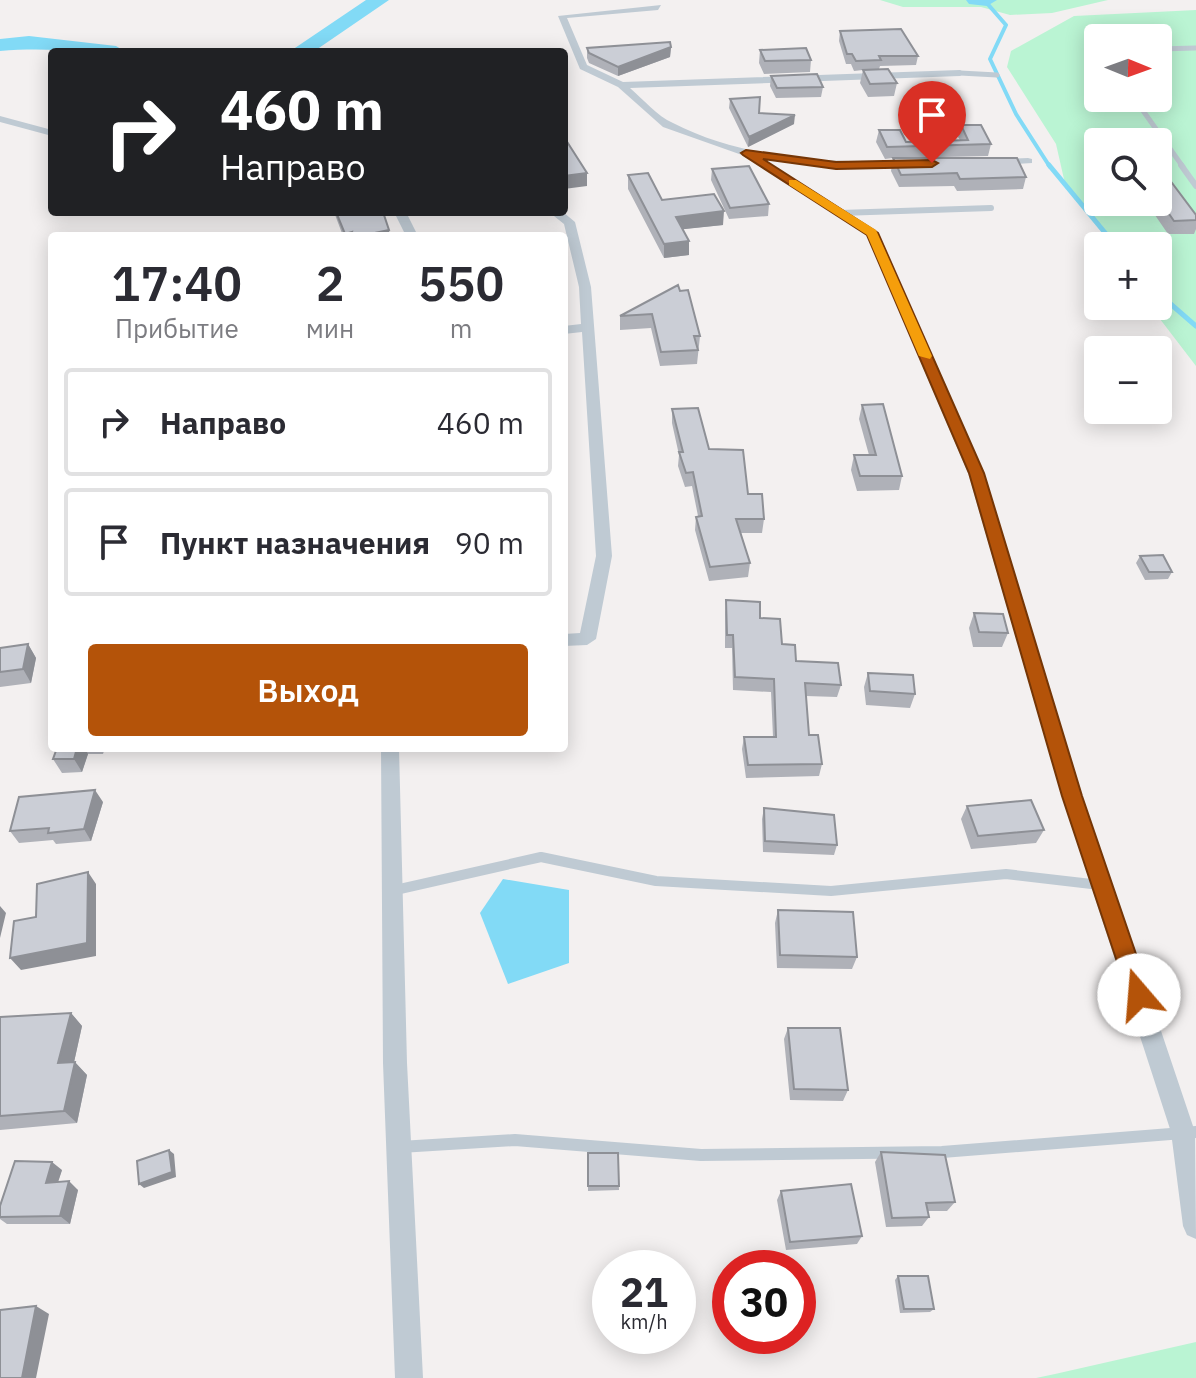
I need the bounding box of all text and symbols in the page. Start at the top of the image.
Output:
north arrow [1084,24,1172,112]
map controls [1084,24,1172,424]
text: 460 m [220,73,384,145]
icon: right [88,80,192,184]
pin [898,81,966,163]
icon: arrive [910,93,954,137]
button: search [1084,128,1172,216]
text: Направо [220,143,366,190]
button: + [1084,232,1172,320]
text: 17:40 [112,252,242,314]
text: 2 [316,252,344,314]
text: 550 [418,252,504,314]
text: Прибытие [115,311,239,345]
text: мин [306,311,354,345]
text: m [450,311,473,345]
button: − [1084,336,1172,424]
icon: right [92,400,136,444]
text: Направо [160,403,286,442]
text: 460 m [437,403,524,442]
icon: arrive [92,520,136,564]
text: Пункт назначения [160,523,430,562]
text: 90 m [455,523,524,562]
button: Выход [88,644,528,736]
position arrow [1097,953,1181,1037]
speed limit sign: 30 [712,1250,816,1354]
text: 21 [620,1266,668,1318]
text: km/h [620,1308,668,1335]

